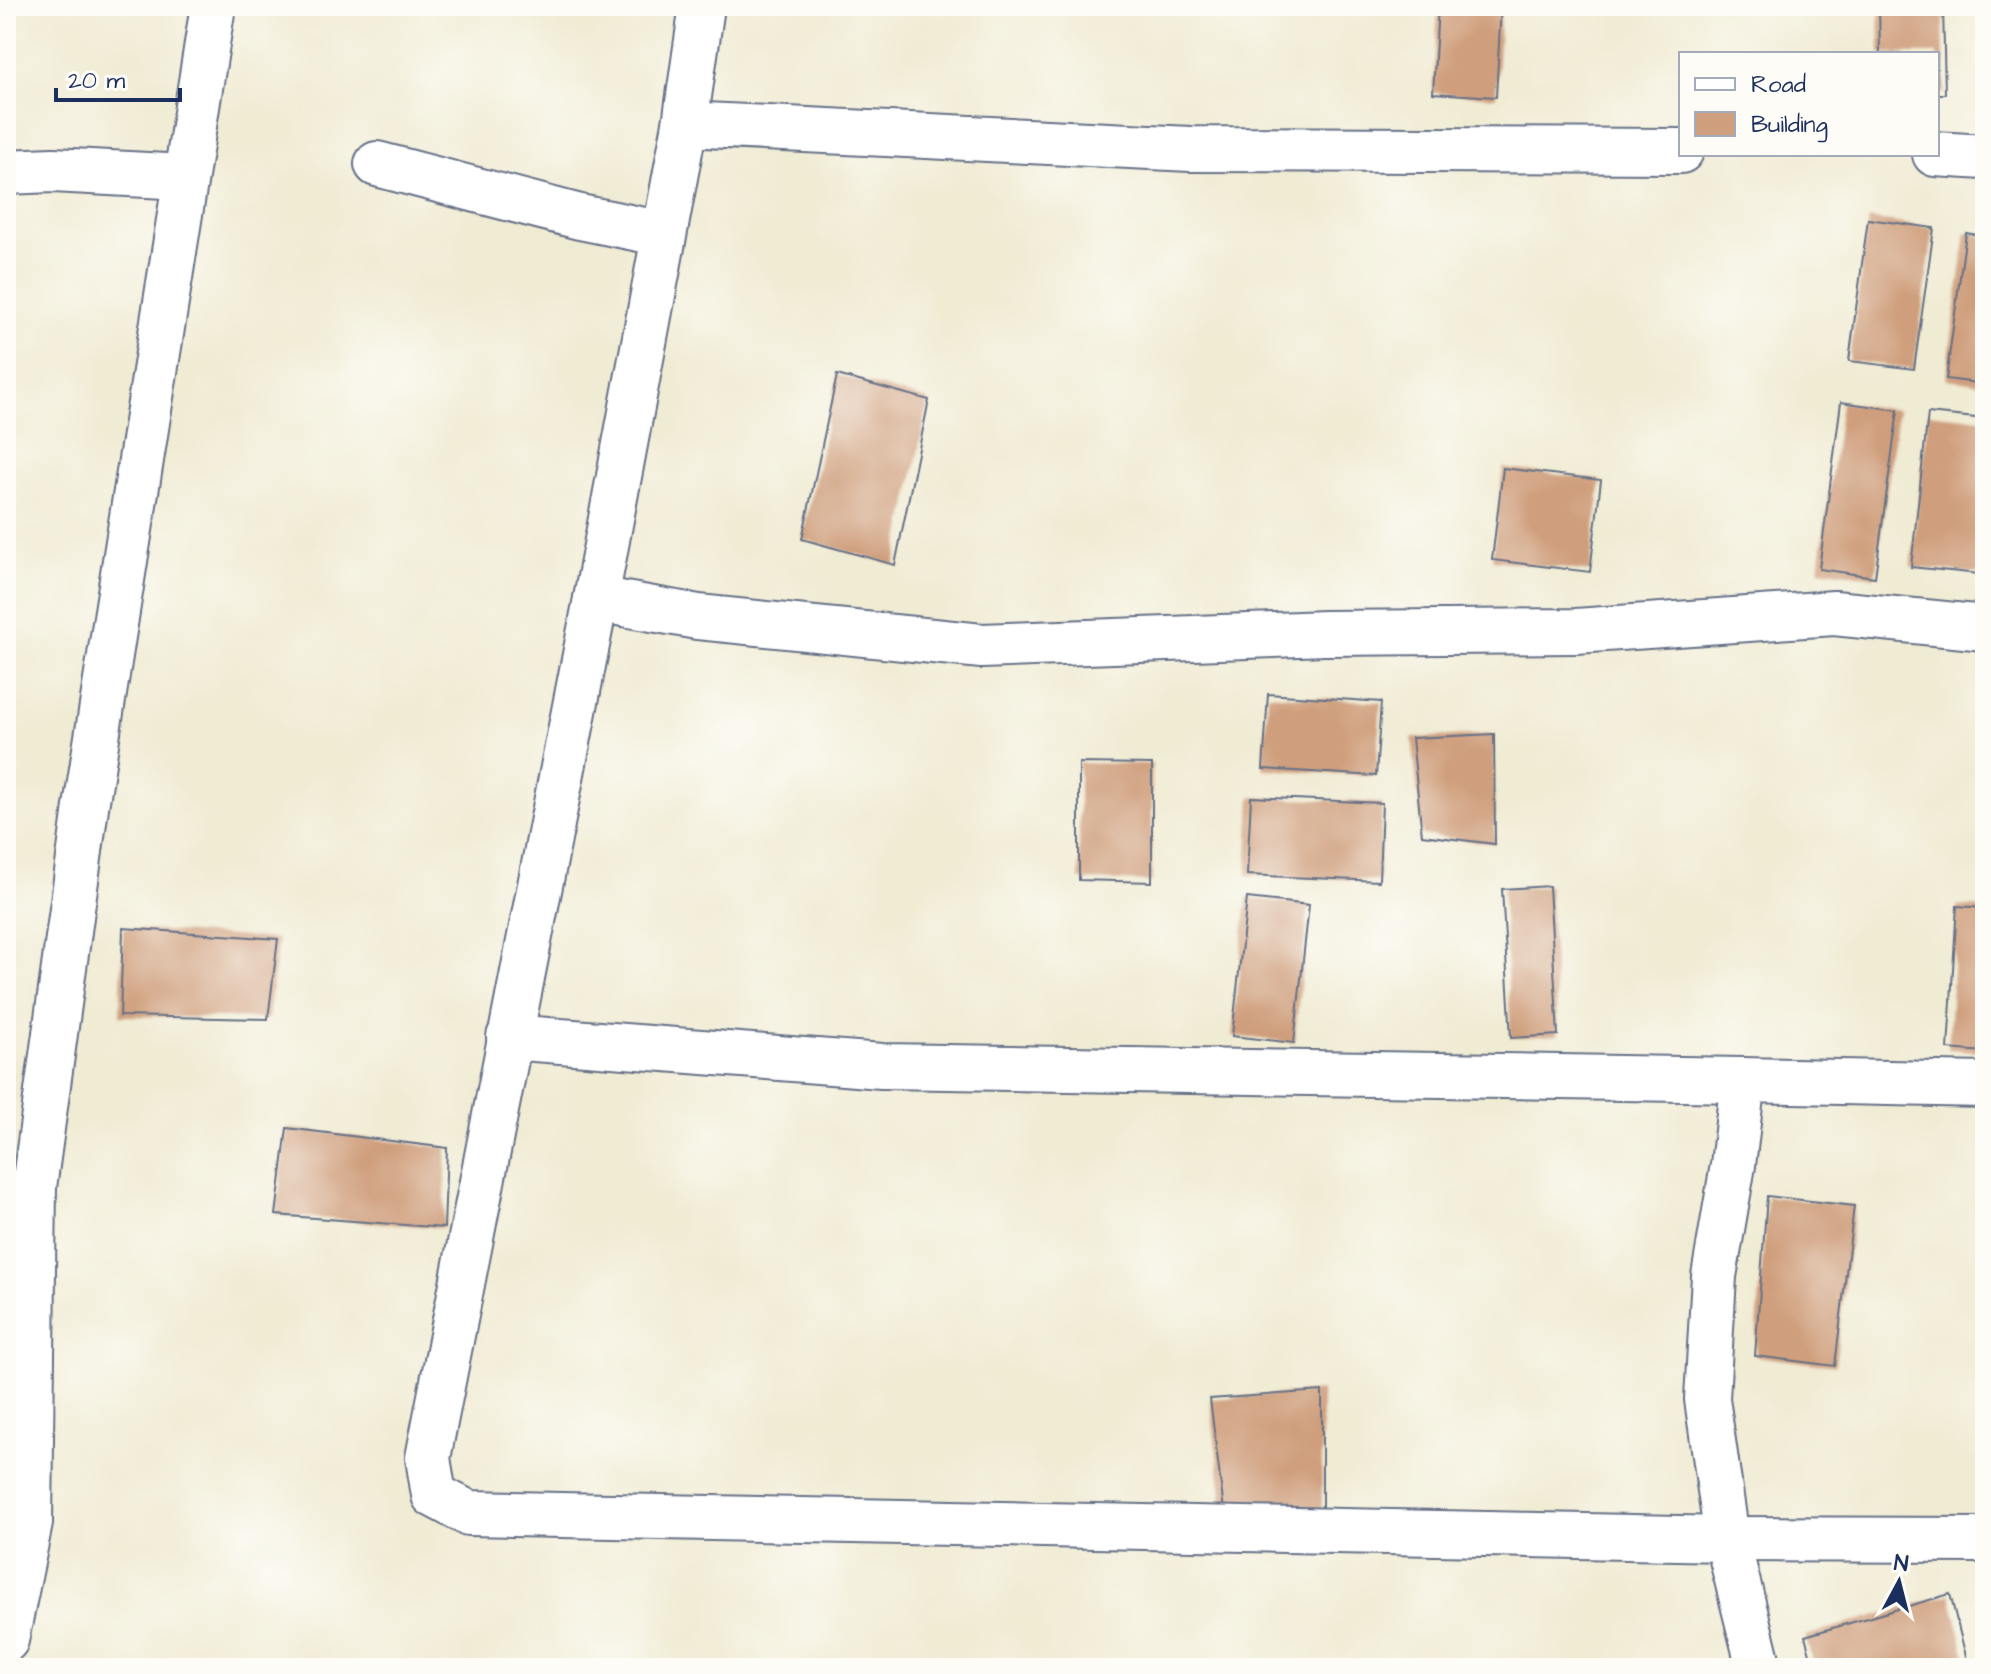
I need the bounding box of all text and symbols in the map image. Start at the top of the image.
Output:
scale bar [56,52,180,102]
legend [1679,52,1939,156]
text: 20 m [68,64,125,98]
text: Road [1751,68,1806,102]
text: Building [1751,108,1828,143]
north arrow [1859,1542,1939,1622]
text: N [1893,1547,1910,1580]

